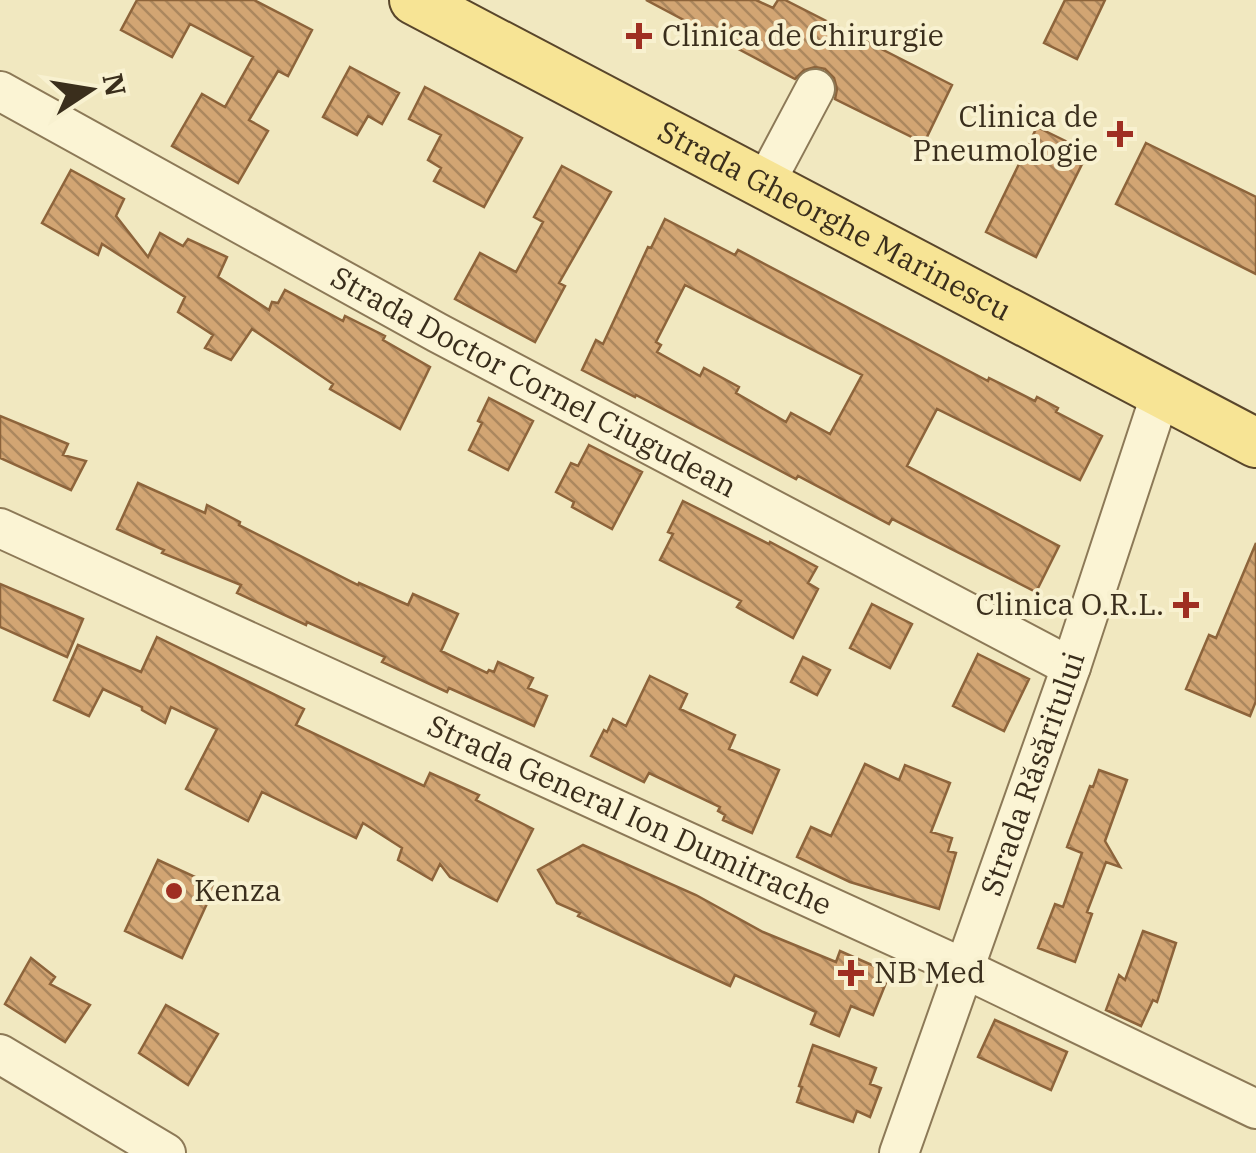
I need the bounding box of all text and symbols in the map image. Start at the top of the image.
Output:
place label: Clinica de Chirurgie [662,15,944,54]
marker: Clinica de Chirurgie [626,23,652,49]
north arrow [40,40,140,140]
text: N [95,70,135,99]
place label: Clinica de Pneumologie [912,96,1098,169]
street label: Strada Gheorghe Marinescu [652,111,1018,329]
marker: Clinica de Pneumologie [1107,121,1133,147]
street label: Strada Doctor Cornel Ciugudean [325,257,744,505]
place label: Clinica O.R.L. [976,584,1164,623]
marker: Clinica O.R.L. [1173,592,1199,618]
street label: Strada Răsăritului [971,647,1093,901]
street label: Strada General Ion Dumitrache [422,705,838,923]
place label: Kenza [194,870,281,909]
marker: Kenza [163,880,185,902]
place label: NB Med [874,952,985,991]
marker: NB Med [838,960,864,986]

